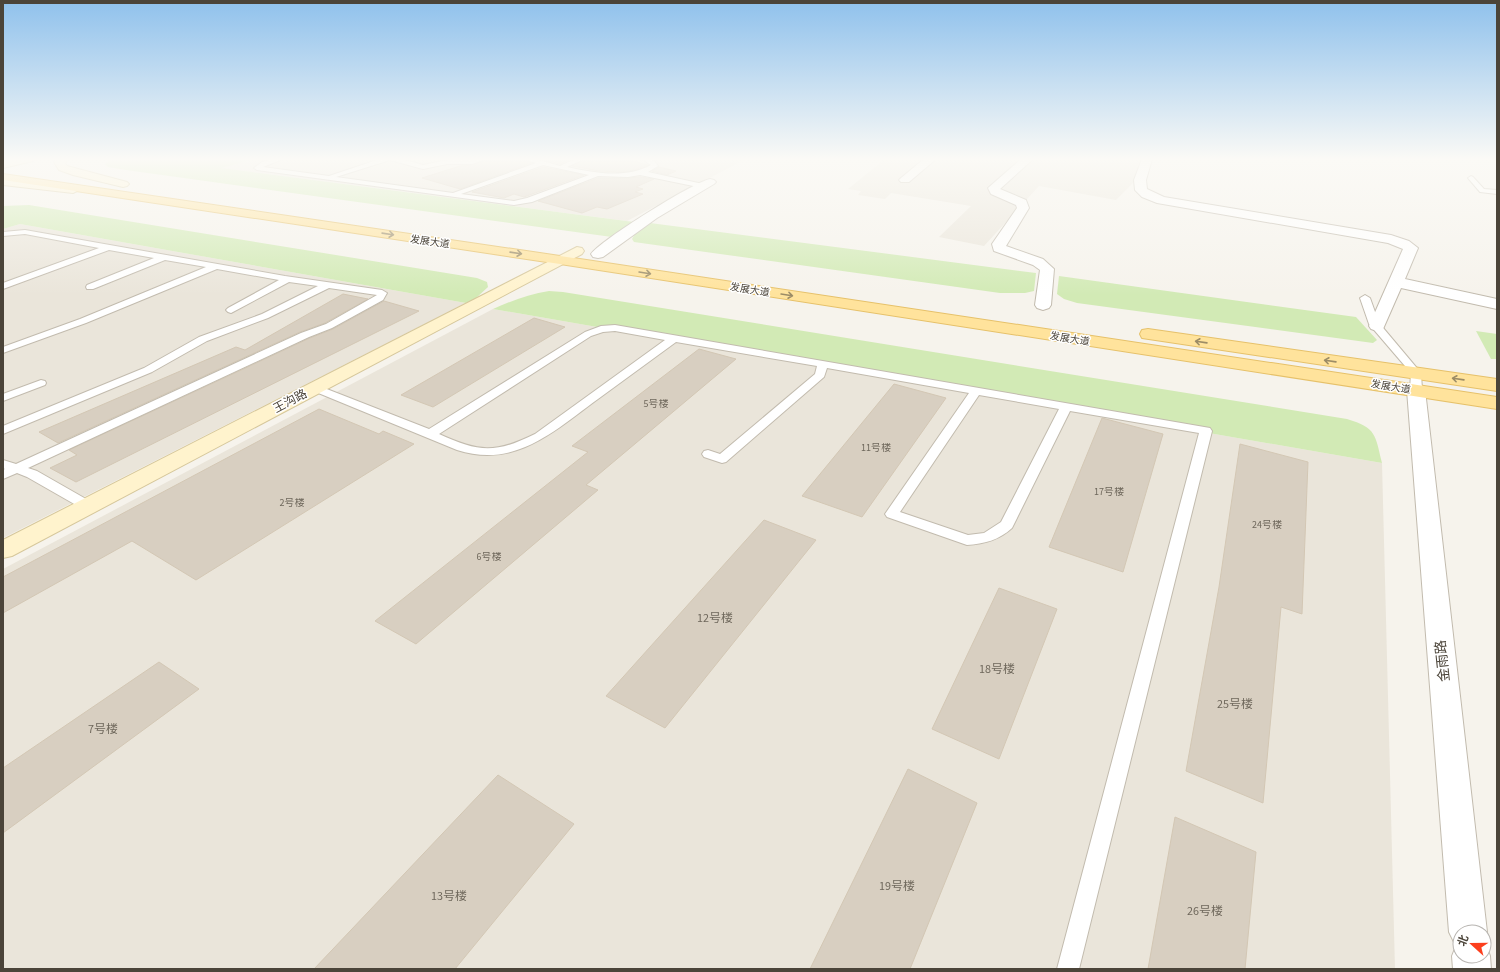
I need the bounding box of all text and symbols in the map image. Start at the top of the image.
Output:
one-way arrow [381,230,394,238]
street label: 发展大道 [409,232,451,252]
one-way arrow [509,249,522,257]
one-way arrow [638,269,651,277]
street label: 发展大道 [729,280,771,300]
one-way arrow [780,291,793,299]
street label: 发展大道 [1049,329,1091,349]
one-way arrow [1195,338,1208,346]
one-way arrow [1324,357,1337,365]
one-way arrow [1452,375,1465,383]
street label: 发展大道 [1370,377,1412,397]
street label: 王沟路 [270,385,310,417]
house number: 5号楼 [644,397,668,411]
house number: 11号楼 [861,441,891,455]
house number: 17号楼 [1094,485,1124,499]
house number: 2号楼 [280,496,304,510]
house number: 24号楼 [1252,518,1282,532]
house number: 6号楼 [477,550,501,564]
house number: 12号楼 [697,610,733,627]
street label: 金雨路 [1431,639,1455,683]
house number: 18号楼 [979,661,1015,678]
house number: 25号楼 [1217,696,1253,713]
house number: 7号楼 [88,721,118,738]
house number: 19号楼 [879,878,915,895]
house number: 13号楼 [431,888,467,905]
house number: 26号楼 [1187,903,1223,920]
north arrow [1452,924,1492,964]
text: 北 [1454,933,1472,948]

